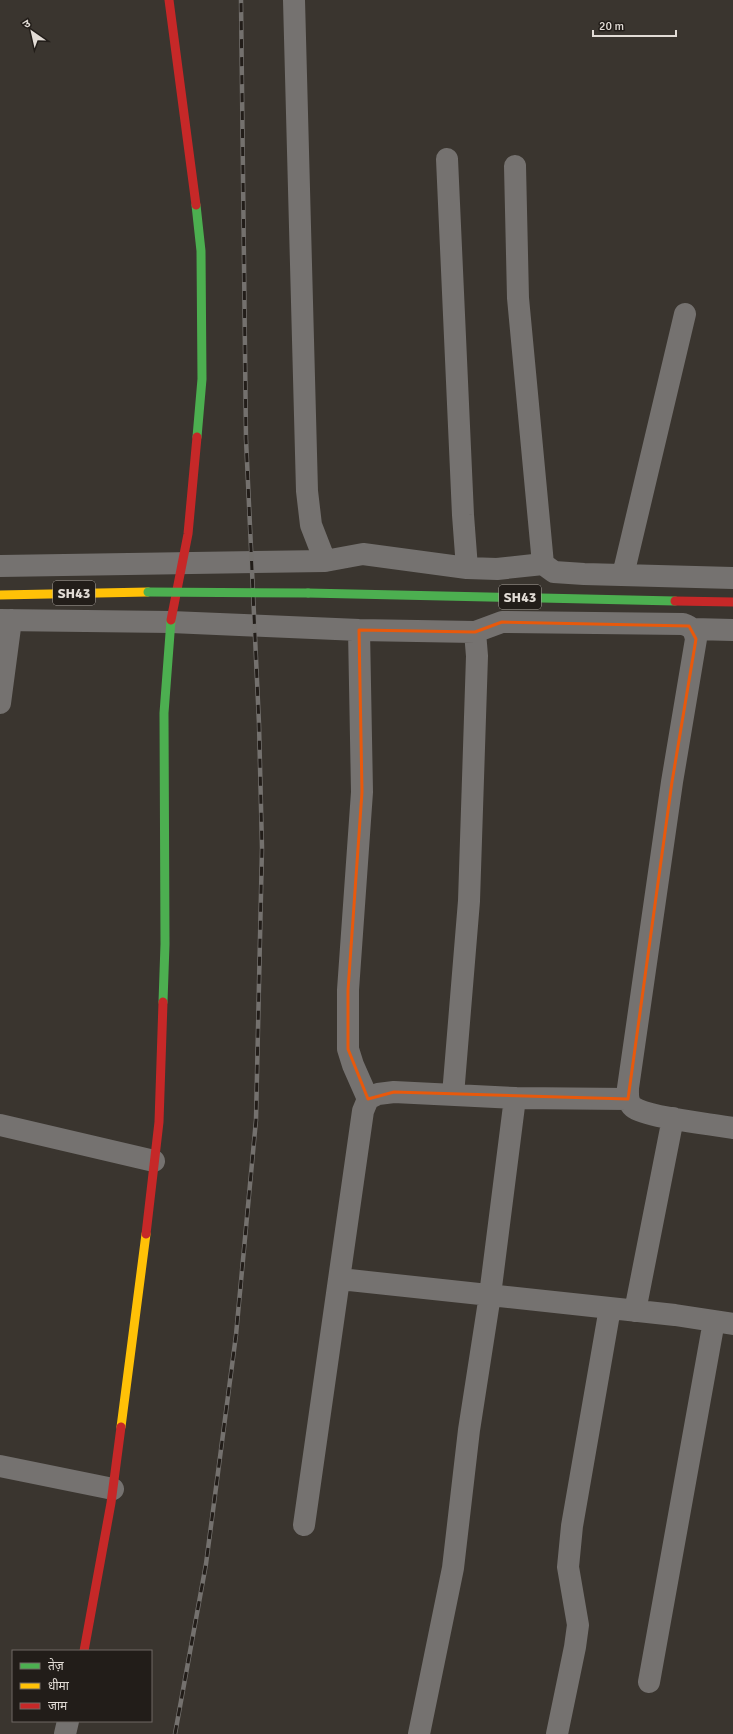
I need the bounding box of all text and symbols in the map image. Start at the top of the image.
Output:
north arrow [12,12,52,52]
scale bar [593,12,676,38]
text: उ [20,17,33,31]
text: 20 m [599,19,624,34]
road number: SH43 [53,581,95,605]
road number: SH43 [499,585,541,609]
legend [12,1650,152,1722]
text: तेज़ [48,1658,65,1674]
text: धीमा [48,1678,70,1694]
text: जाम [48,1699,68,1714]

